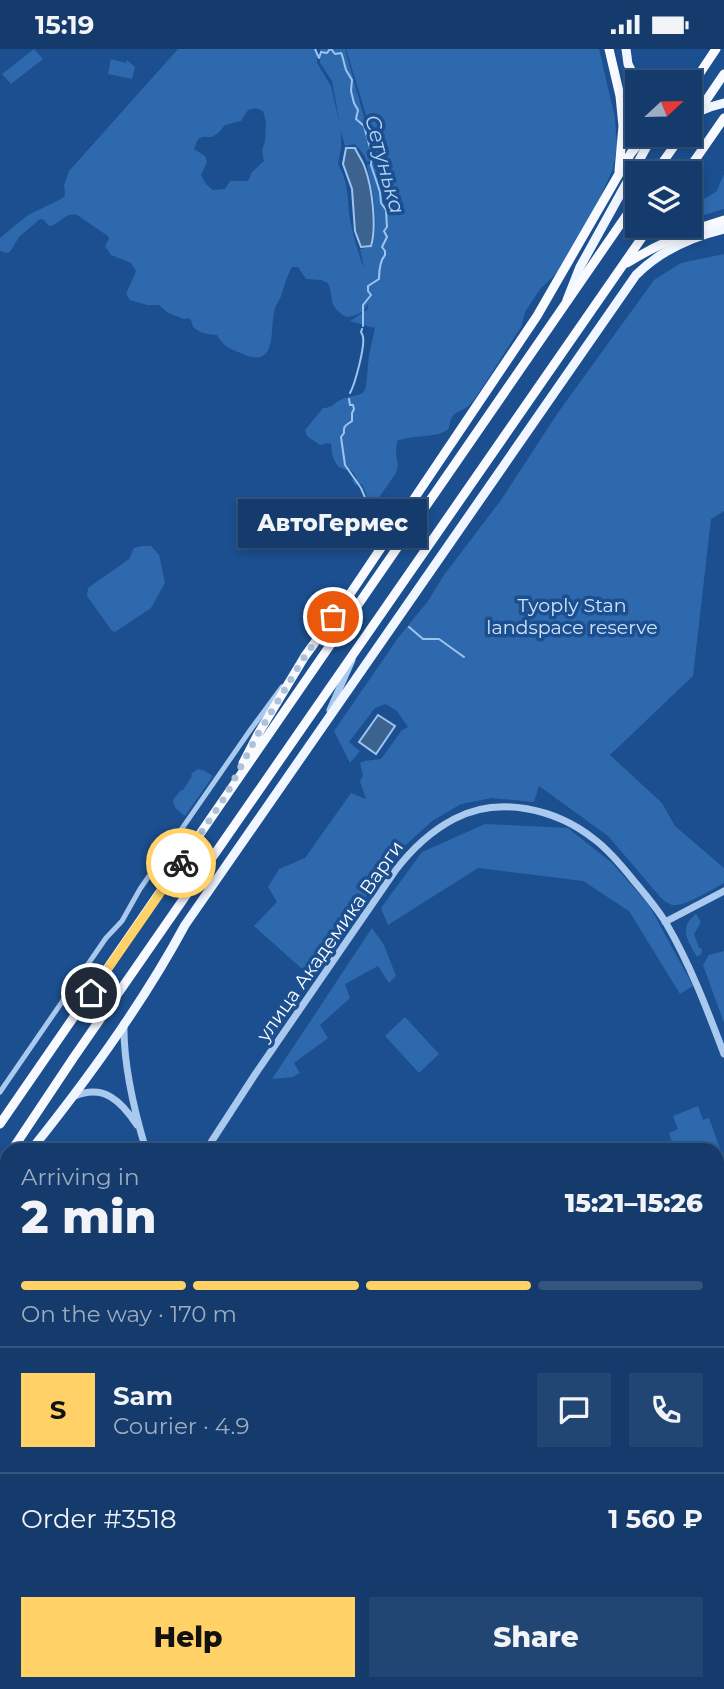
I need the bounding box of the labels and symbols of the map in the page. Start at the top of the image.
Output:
north arrow [625,70,702,147]
water label: Сетунька [360,112,410,216]
callout: АвтоГермес [238,498,428,547]
pin [303,587,363,647]
park label: Tyoply Stan landspace reserve [486,594,658,639]
courier [146,828,216,898]
street label: улица Академика Варги [251,836,408,1047]
pin [61,963,121,1023]

